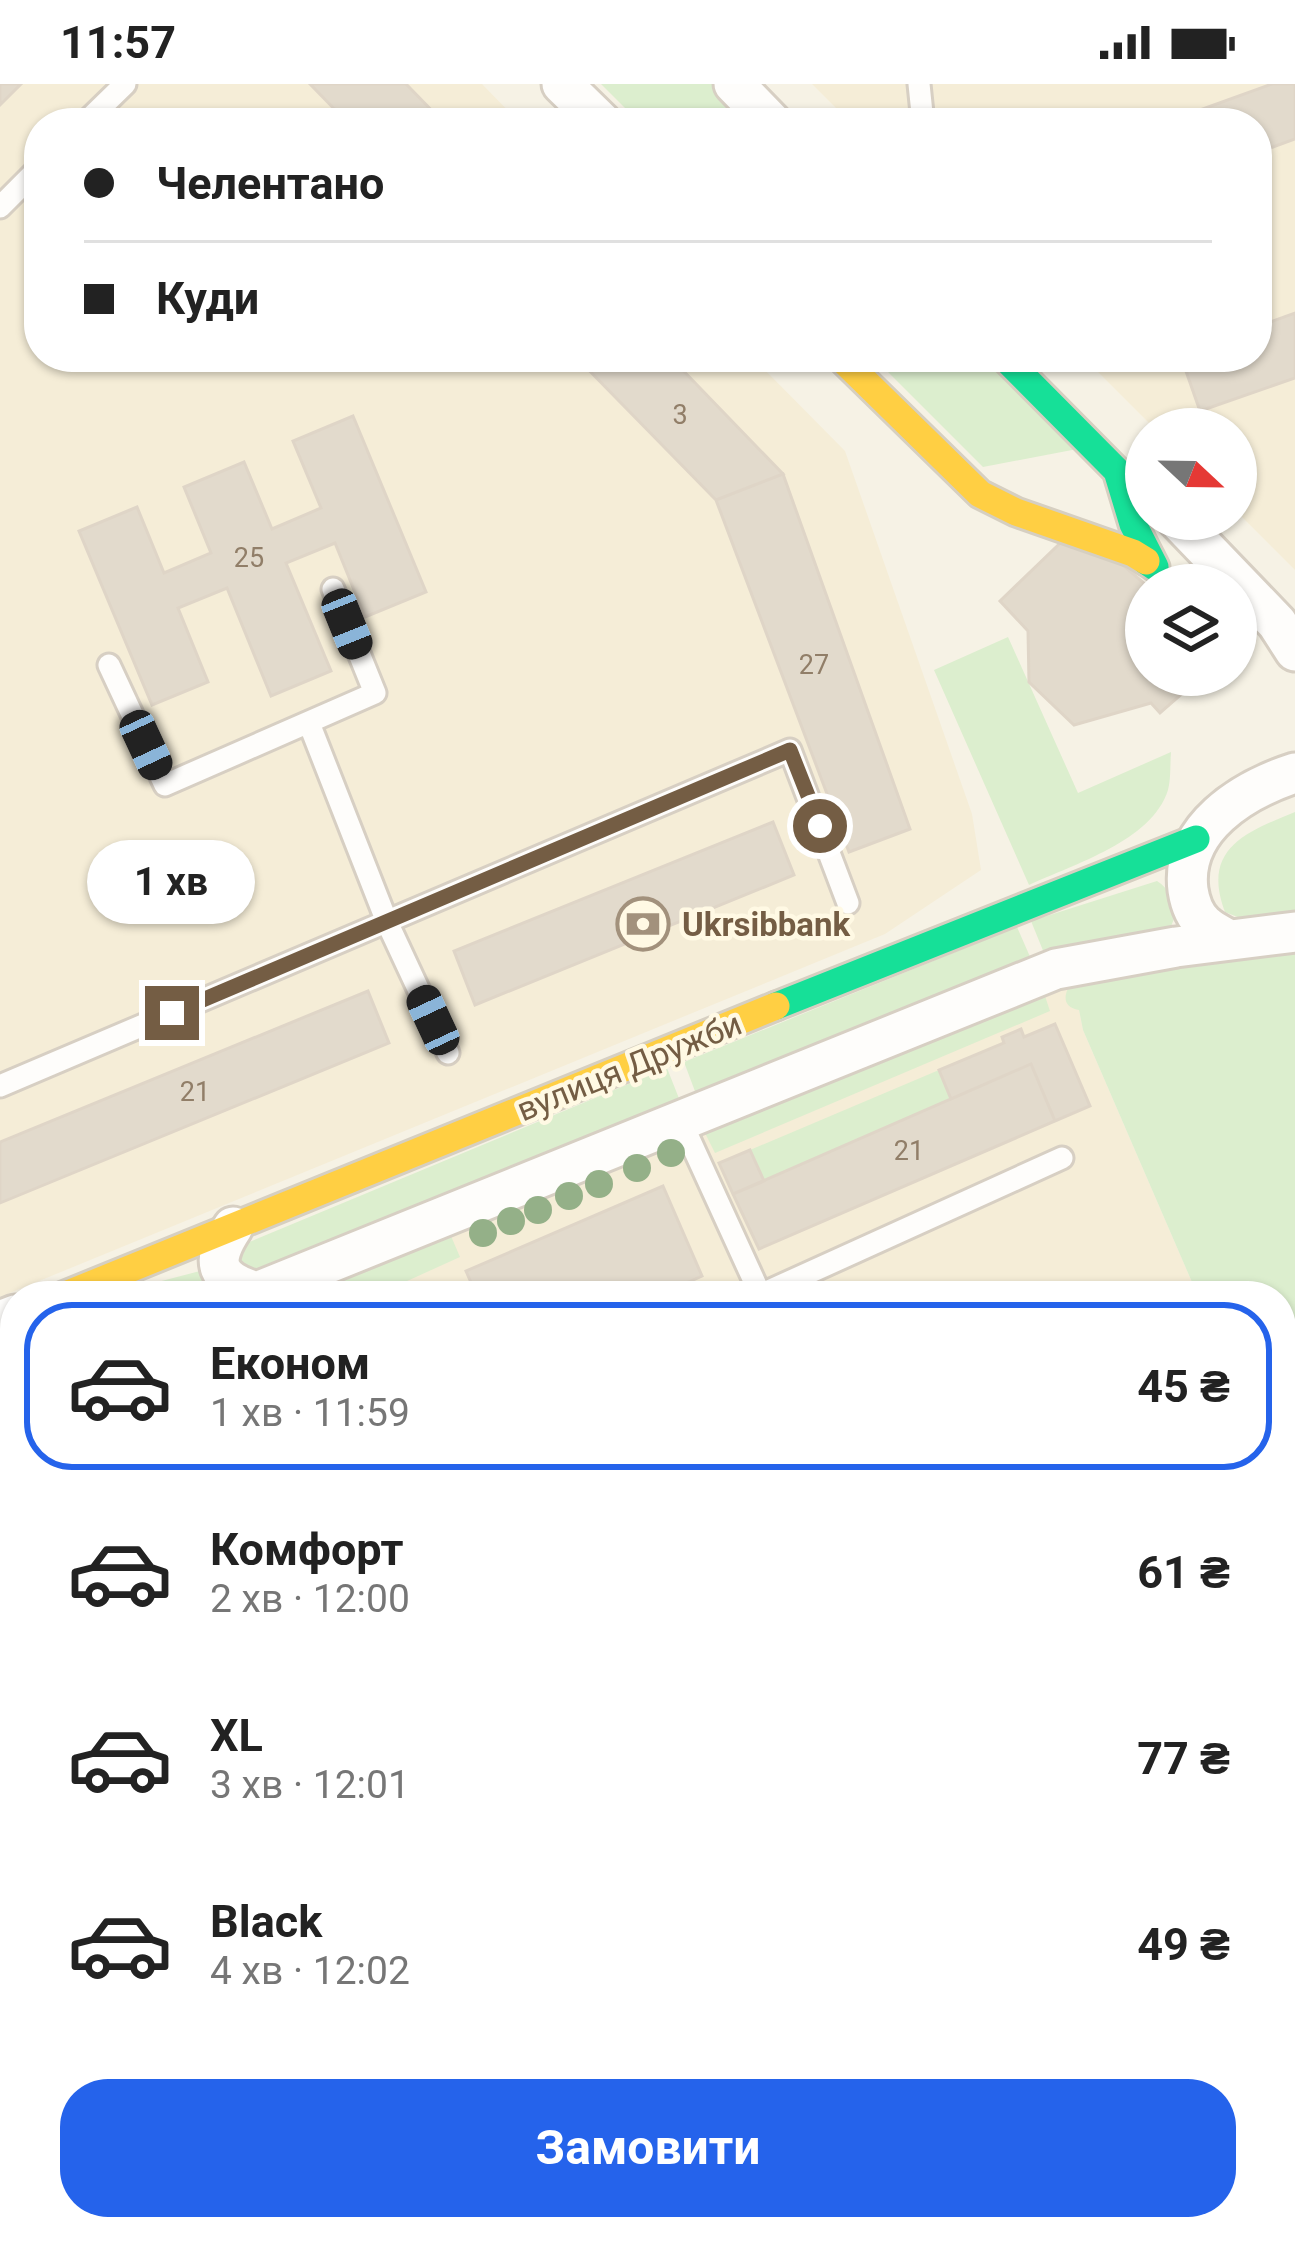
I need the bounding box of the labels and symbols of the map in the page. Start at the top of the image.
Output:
house number: 3 [672,399,688,431]
north arrow [1125,408,1257,540]
house number: 25 [234,542,264,574]
car [317,584,377,664]
house number: 27 [799,649,829,681]
car [114,705,178,785]
route start [793,799,847,853]
callout: 1 хв [88,839,256,923]
bank icon: Ukrsibbank [615,896,671,952]
place label: Ukrsibbank [682,905,850,944]
car [401,980,465,1060]
route end [145,986,199,1040]
street label: вулиця Дружби [511,1004,747,1129]
house number: 21 [180,1076,210,1108]
house number: 21 [894,1135,924,1167]

